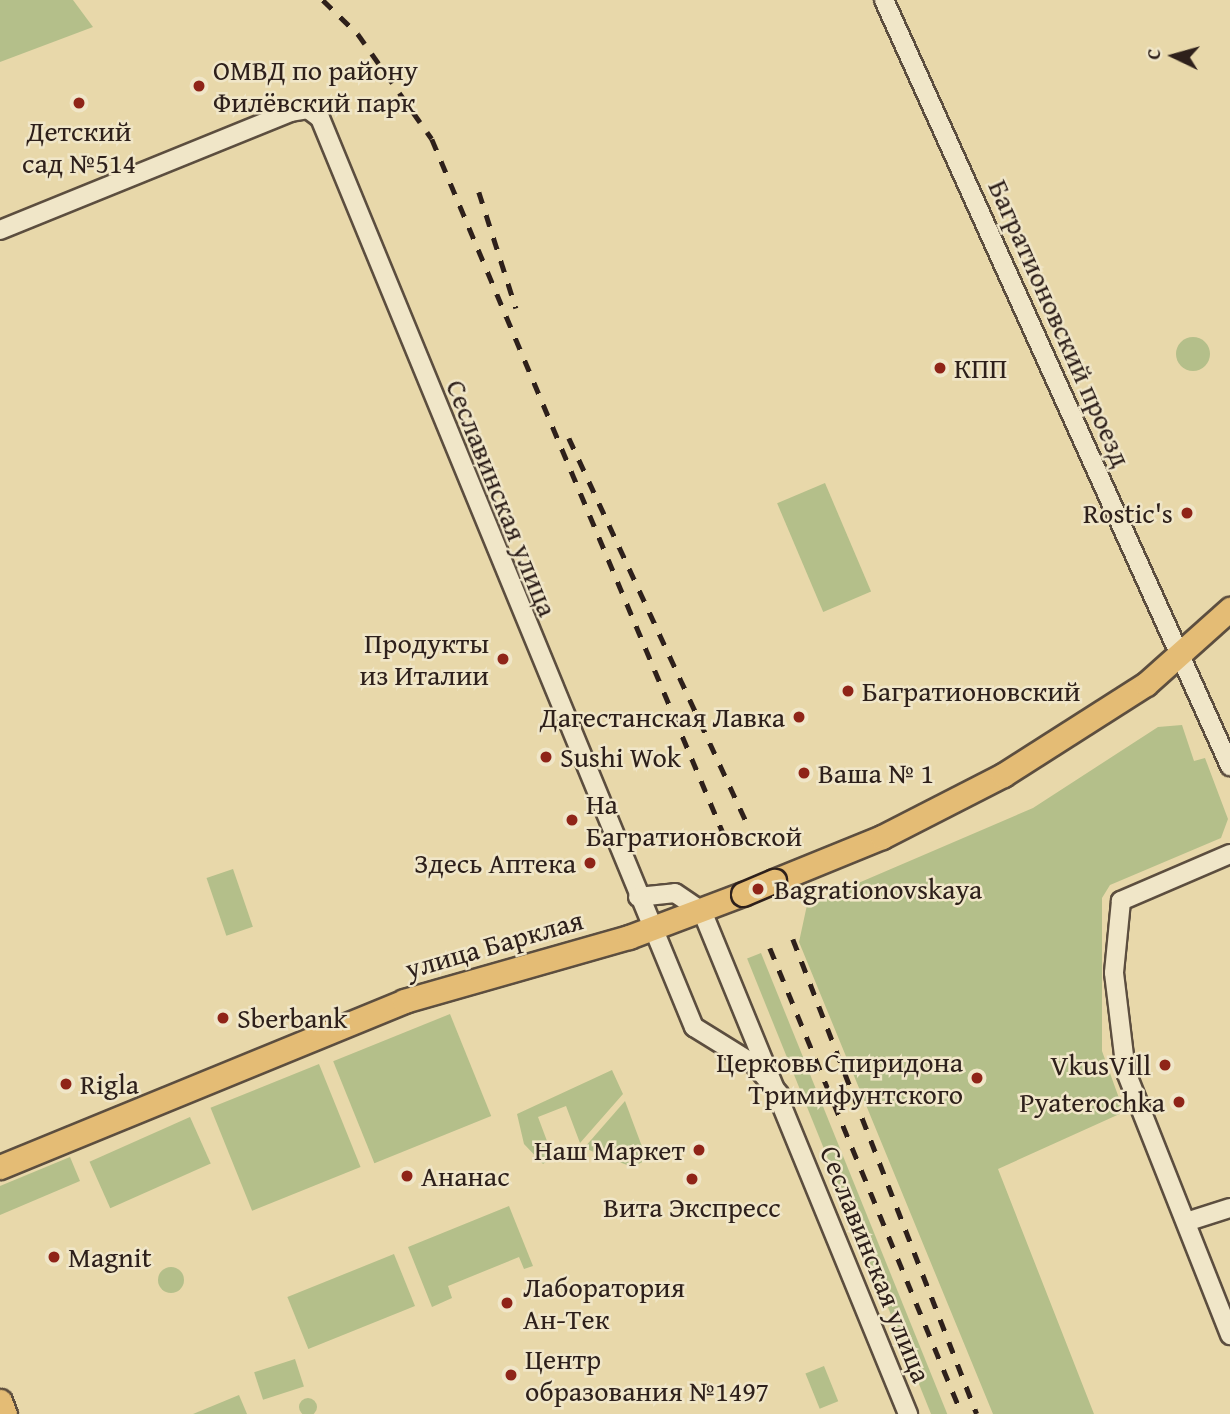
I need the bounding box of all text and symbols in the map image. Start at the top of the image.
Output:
north arrow [1139,21,1209,91]
text: С [1139,48,1167,61]
place label: ОМВД по району Филёвский парк [213,53,418,119]
marker: ОМВД по району Филёвский парк [191,78,207,94]
marker: Детский сад №514 [71,95,87,111]
place label: Детский сад №514 [22,114,136,180]
street label: Багратионовский проезд [982,174,1138,472]
place label: КПП [954,351,1007,385]
marker: КПП [932,360,948,376]
street label: Сеславинская улица [439,375,565,621]
place label: Rostic's [1083,496,1173,530]
marker: Rostic's [1179,505,1195,521]
place label: Продукты из Италии [360,626,489,692]
marker: Продукты из Италии [495,651,511,667]
place label: Багратионовский [862,674,1081,708]
marker: Багратионовский [840,683,856,699]
place label: Дагестанская Лавка [540,700,785,734]
marker: Дагестанская Лавка [791,709,807,725]
place label: Sushi Wok [560,740,681,774]
marker: Sushi Wok [538,749,554,765]
place label: Ваша № 1 [818,756,934,790]
marker: Ваша № 1 [796,765,812,781]
place label: На Багратионовской [586,787,802,853]
marker: На Багратионовской [564,812,580,828]
place label: Здесь Аптека [414,846,576,880]
marker: Здесь Аптека [582,855,598,871]
place label: Bagrationovskaya [774,872,982,906]
marker: Bagrationovskaya [748,879,768,899]
street label: улица Барклая [401,903,587,985]
place label: Sberbank [237,1001,348,1035]
marker: Sberbank [215,1010,231,1026]
place label: Церковь Спиридона Тримифунтского [716,1045,963,1111]
place label: VkusVill [1050,1048,1151,1082]
marker: VkusVill [1157,1057,1173,1073]
place label: Rigla [80,1067,139,1101]
marker: Церковь Спиридона Тримифунтского [969,1070,985,1086]
marker: Rigla [58,1076,74,1092]
place label: Pyaterochka [1020,1085,1165,1119]
marker: Pyaterochka [1171,1094,1187,1110]
place label: Наш Маркет [534,1133,685,1167]
street label: Сеславинская улица [813,1141,939,1387]
marker: Наш Маркет [691,1142,707,1158]
place label: Ананас [421,1159,510,1193]
marker: Ананас [399,1168,415,1184]
marker: Вита Экспресс [684,1171,700,1187]
place label: Вита Экспресс [603,1190,781,1224]
place label: Magnit [68,1240,152,1274]
marker: Magnit [46,1249,62,1265]
place label: Лаборатория Ан-Тек [523,1270,685,1336]
marker: Лаборатория Ан-Тек [497,1293,517,1313]
place label: Центр образования №1497 [525,1342,769,1408]
marker: Центр образования №1497 [503,1367,519,1383]

